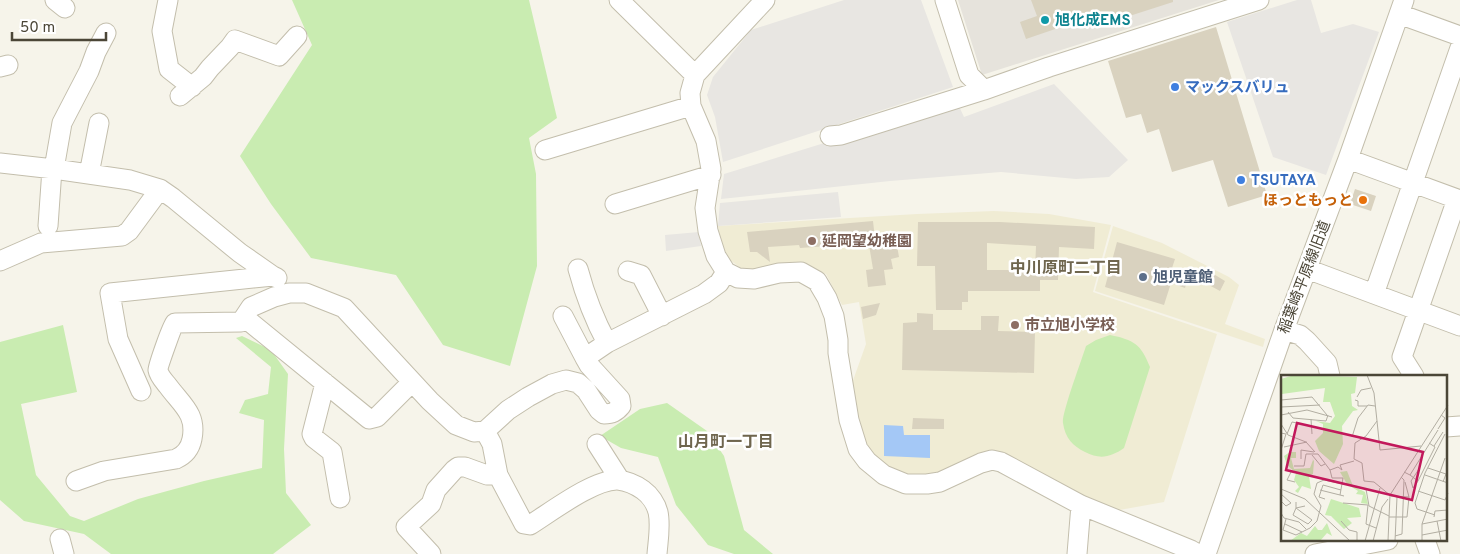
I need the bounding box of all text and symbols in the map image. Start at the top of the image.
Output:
scale bar [12,10,106,42]
place label: 旭化成EMS [1055,11,1131,31]
marker: 旭化成EMS [1039,14,1051,26]
text: 50 m [20,19,55,38]
place label: マックスバリュ [1185,79,1290,98]
marker: マックスバリュ [1169,81,1181,93]
place label: TSUTAYA [1251,172,1316,191]
marker: TSUTAYA [1235,174,1247,186]
place label: ほっともっと [1263,192,1353,211]
marker: ほっともっと [1357,194,1369,206]
street label: 稲葉崎平原線旧道 [1275,218,1336,337]
place label: 延岡望幼稚園 [822,233,912,252]
marker: 延岡望幼稚園 [806,235,818,247]
district label: 中川原町二丁目 [1010,259,1122,279]
place label: 旭児童館 [1153,269,1213,288]
marker: 旭児童館 [1137,271,1149,283]
place label: 市立旭小学校 [1025,317,1115,336]
marker: 市立旭小学校 [1009,319,1021,331]
inset map [1281,375,1448,542]
district label: 山月町一丁目 [678,433,774,453]

